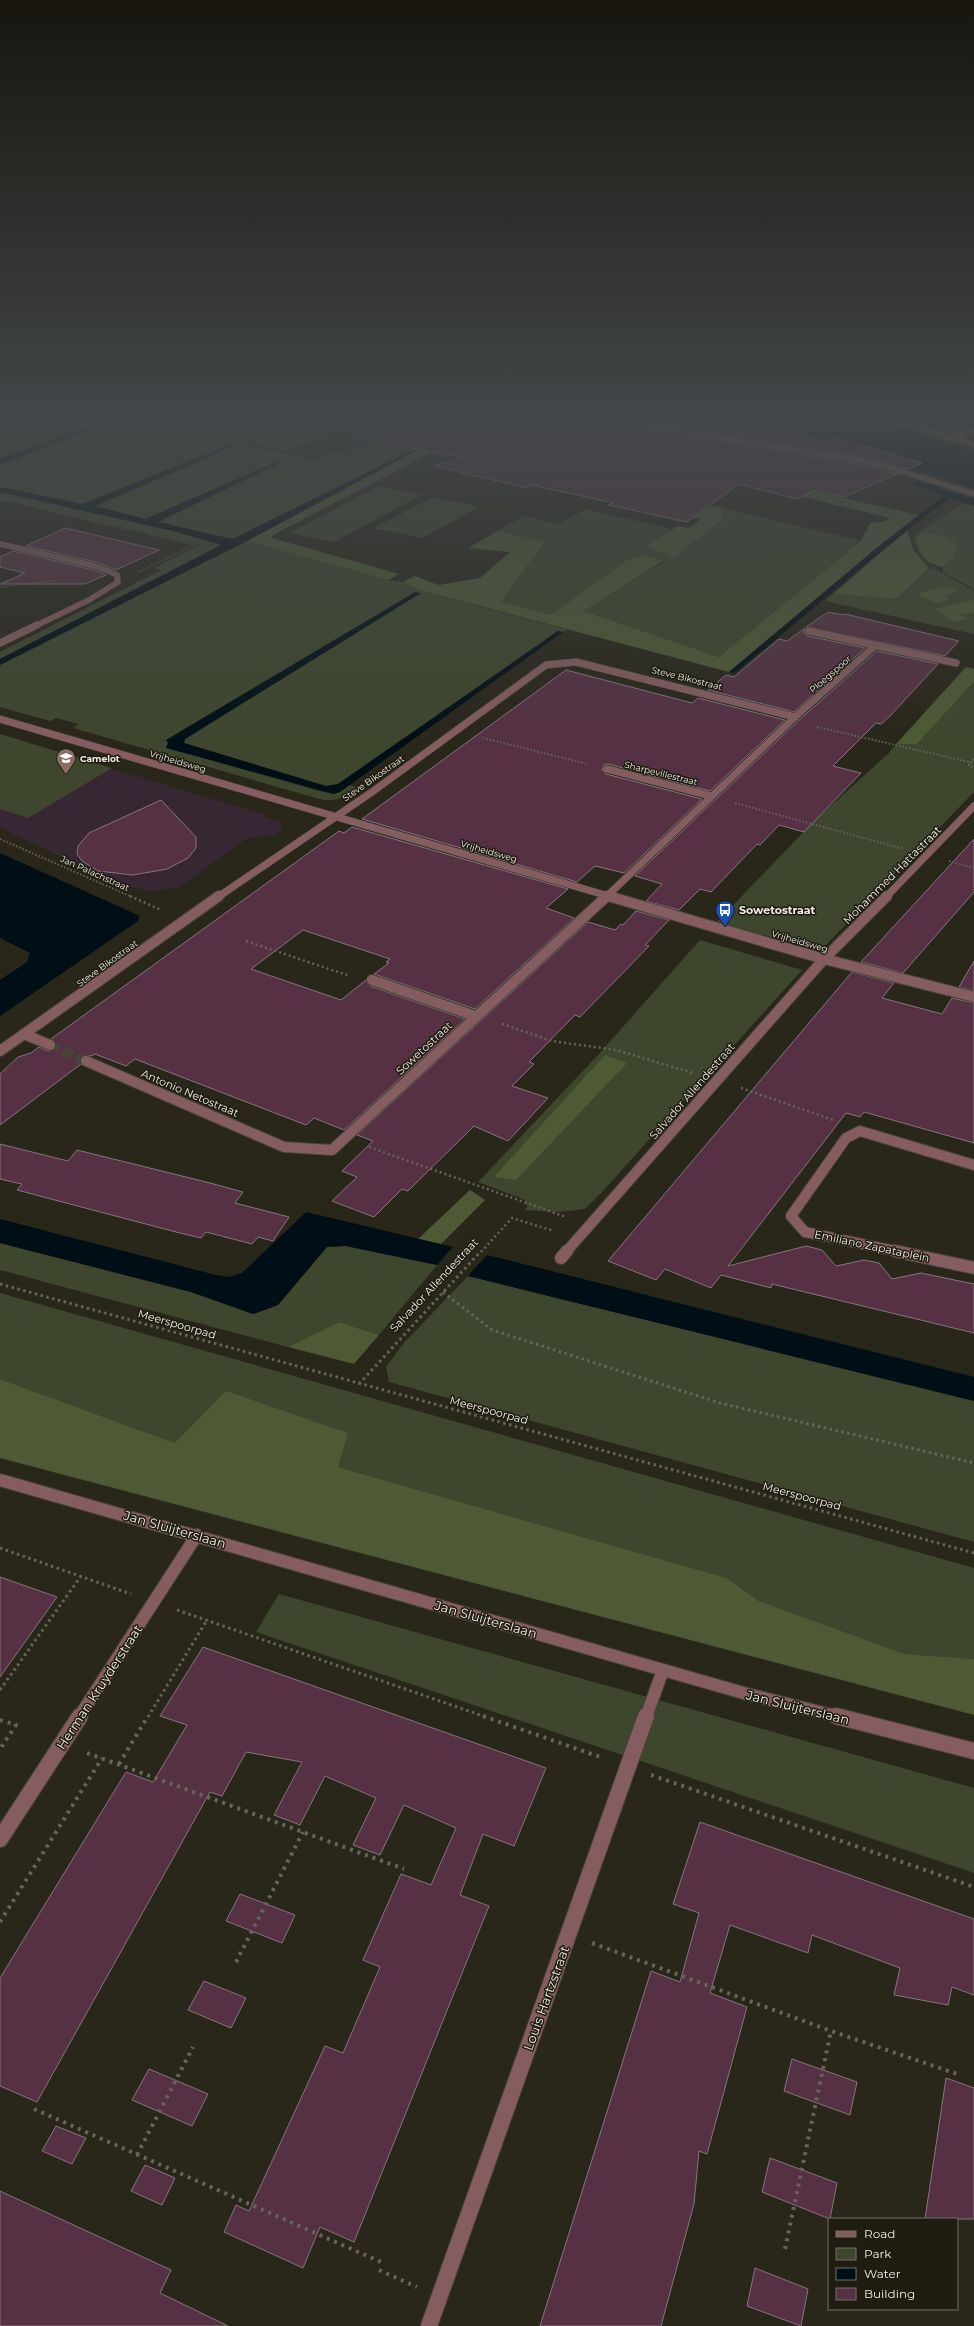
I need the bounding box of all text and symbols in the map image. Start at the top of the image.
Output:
street label: Ploegspoor [807,653,853,695]
street label: Steve Bikostraat [650,664,724,692]
school or university icon: Camelot [55,747,77,775]
street label: Vrijheidsweg [149,748,207,774]
place label: Camelot [80,753,120,764]
street label: Steve Bikostraat [340,753,406,803]
street label: Sharpevillestraat [623,759,699,787]
street label: Mohammed Hattastraat [840,823,944,927]
street label: Vrijheidsweg [460,838,518,864]
street label: Jan Palachstraat [58,852,131,893]
bus stop icon: Sowetostraat [714,899,736,927]
place label: Sowetostraat [739,903,815,917]
street label: Vrijheidsweg [771,928,829,954]
street label: Steve Bikostraat [74,937,140,989]
street label: Sowetostraat [393,1018,456,1078]
street label: Salvador Allendestraat [646,1039,738,1142]
street label: Antonio Netostraat [139,1066,241,1120]
street label: Emiliano Zapataplein [813,1227,931,1265]
street label: Salvador Allendestraat [387,1235,482,1335]
street label: Meerspoorpad [136,1306,218,1342]
street label: Meerspoorpad [448,1393,530,1427]
street label: Meerspoorpad [761,1479,843,1513]
street label: Jan Sluijterslaan [121,1506,228,1551]
street label: Jan Sluijterslaan [432,1596,539,1641]
street label: Herman Kruyderstraat [53,1621,145,1753]
street label: Jan Sluijterslaan [744,1686,851,1728]
street label: Louis Hartzstraat [520,1943,572,2053]
legend [828,2218,958,2310]
text: Road [864,2226,895,2241]
text: Park [864,2246,892,2261]
text: Water [864,2266,901,2281]
text: Building [864,2286,915,2301]

